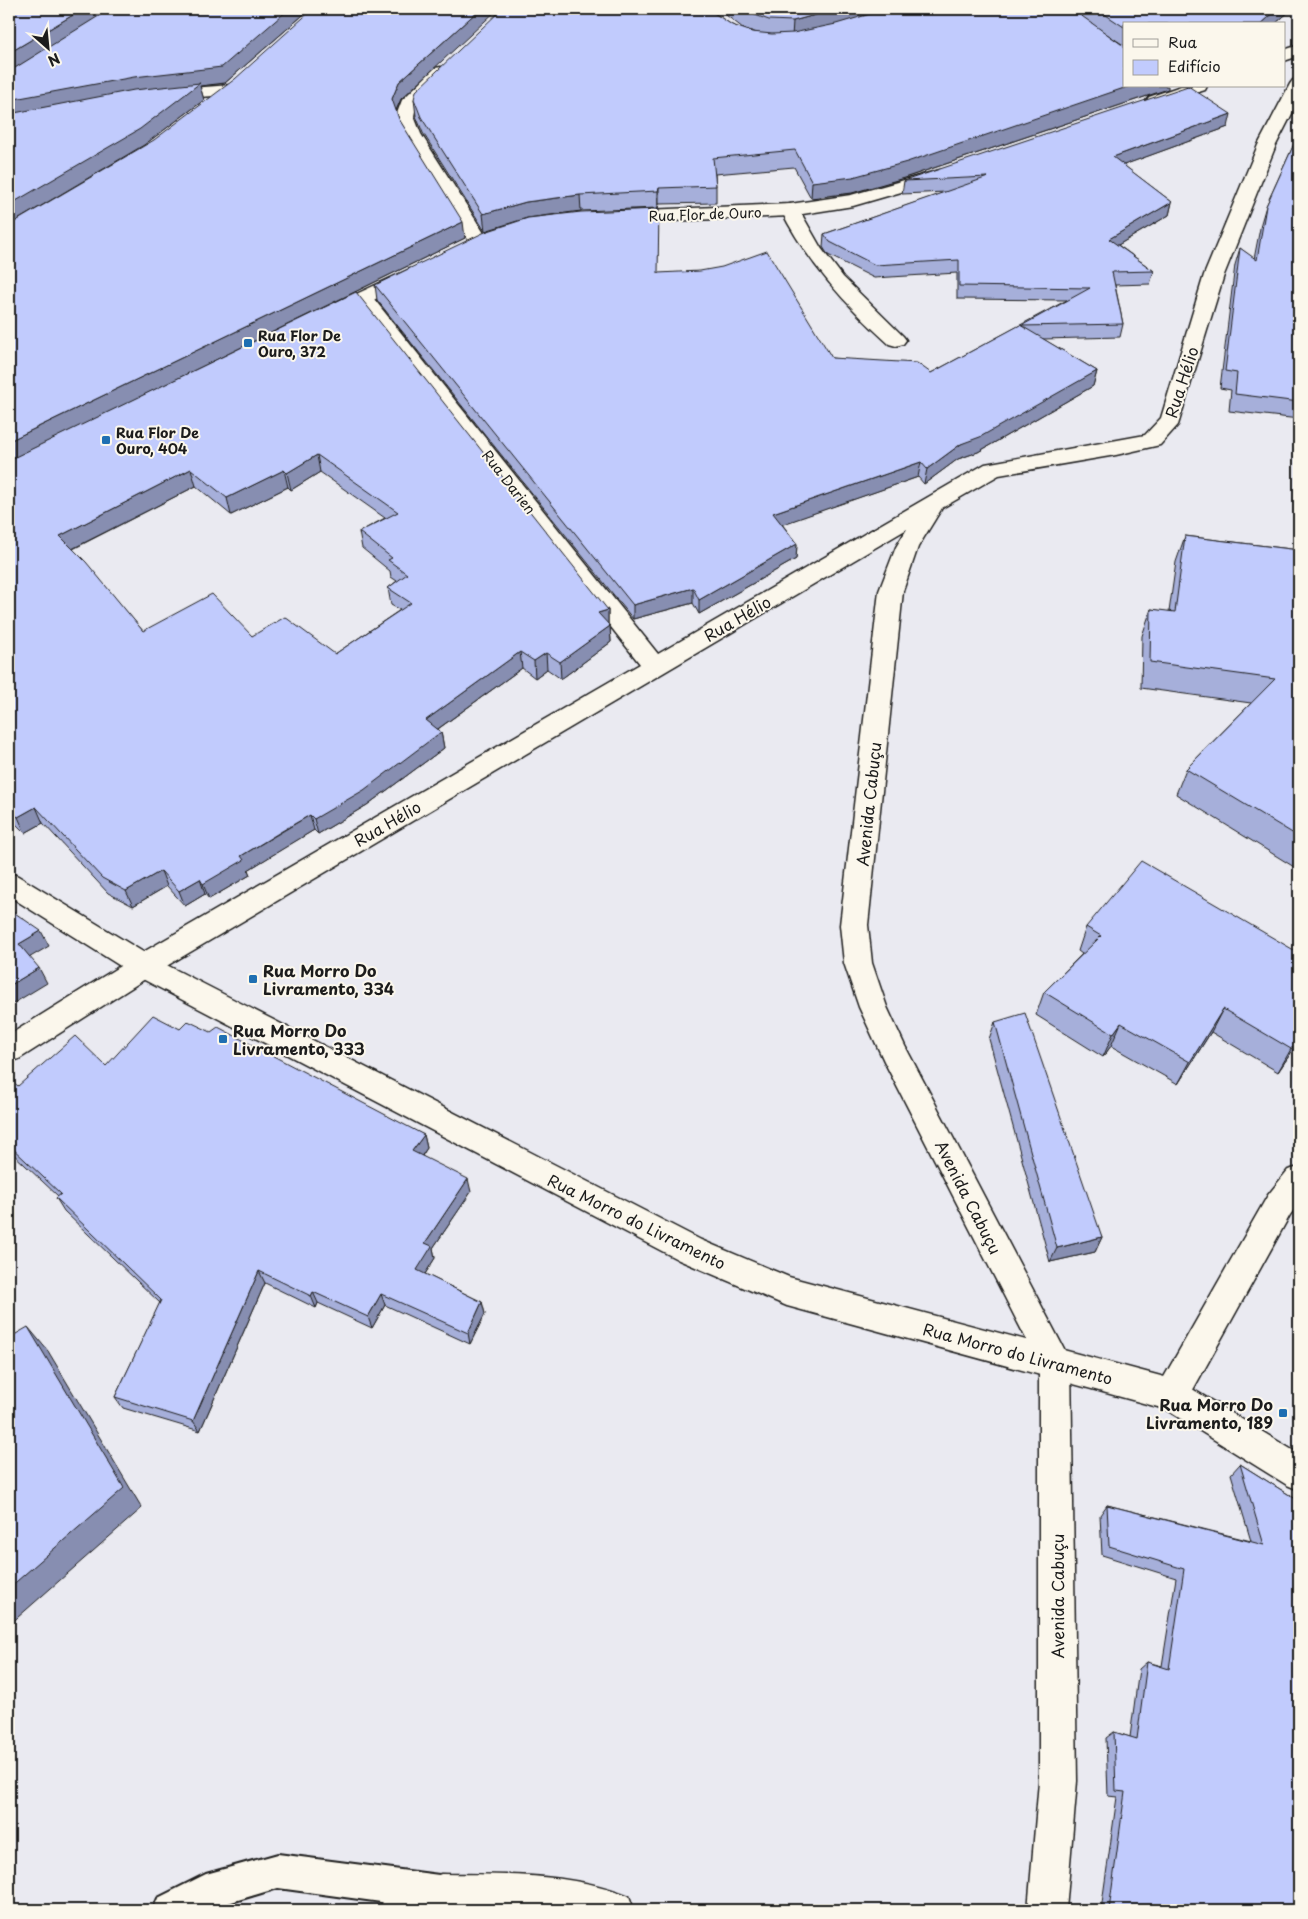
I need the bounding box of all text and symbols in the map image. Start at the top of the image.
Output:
north arrow [22,22,72,72]
legend [1123,22,1286,88]
text: Rua [1168,30,1197,53]
text: N [44,48,64,72]
text: Edifício [1168,54,1221,77]
street label: Rua Flor de Ouro [648,202,762,226]
place label: Rua Flor De Ouro, 372 [258,325,341,362]
marker: Rua Flor De Ouro, 372 [242,337,254,349]
street label: Rua Hélio [1158,343,1204,421]
place label: Rua Flor De Ouro, 404 [116,422,199,459]
marker: Rua Flor De Ouro, 404 [100,434,112,446]
street label: Rua Darien [477,445,541,519]
street label: Rua Hélio [699,589,775,647]
street label: Avenida Cabuçu [850,741,886,867]
street label: Rua Hélio [349,794,425,852]
place label: Rua Morro Do Livramento, 334 [263,958,394,1000]
marker: Rua Morro Do Livramento, 334 [247,973,259,985]
place label: Rua Morro Do Livramento, 333 [233,1018,365,1060]
marker: Rua Morro Do Livramento, 333 [217,1033,229,1045]
street label: Avenida Cabuçu [930,1136,1008,1258]
street label: Rua Morro do Livramento [544,1167,730,1275]
street label: Rua Morro do Livramento [920,1316,1116,1390]
place label: Rua Morro Do Livramento, 189 [1146,1392,1273,1434]
marker: Rua Morro Do Livramento, 189 [1277,1407,1289,1419]
street label: Avenida Cabuçu [1045,1534,1069,1658]

